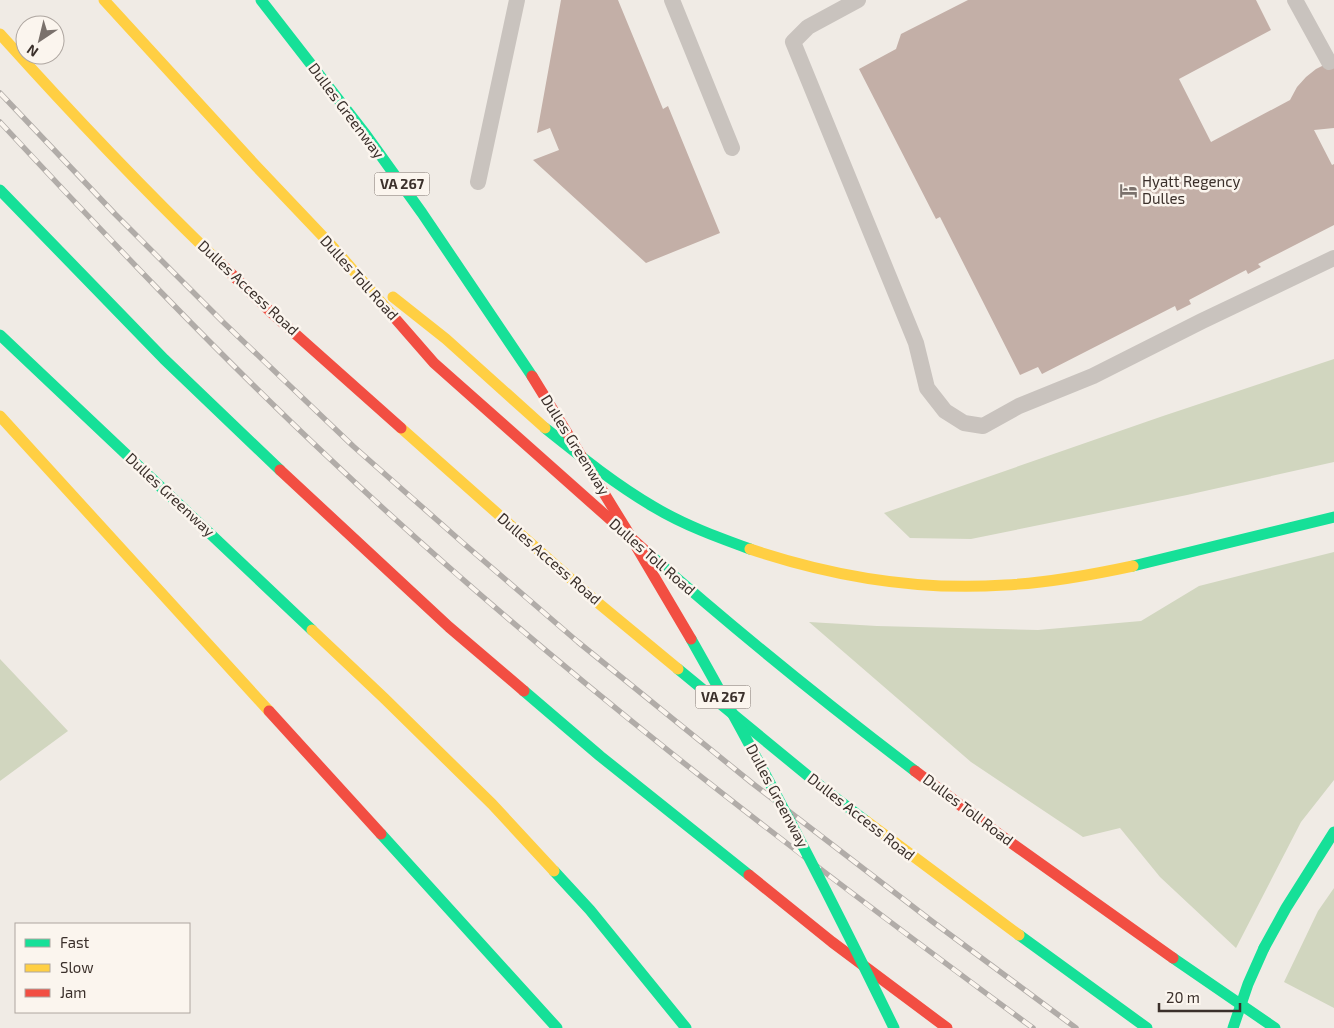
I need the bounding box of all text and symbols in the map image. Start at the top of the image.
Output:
north arrow [15,15,65,65]
text: N [23,41,41,61]
street label: Dulles Greenway [305,59,389,162]
road number: VA 267 [374,172,430,195]
place label: Hyatt Regency Dulles [1142,172,1241,207]
hotel icon: Hyatt Regency Dulles [1118,181,1138,201]
street label: Dulles Toll Road [317,231,403,324]
street label: Dulles Access Road [195,236,303,339]
street label: Dulles Greenway [538,391,614,498]
street label: Dulles Greenway [122,448,219,540]
street label: Dulles Access Road [494,508,605,608]
street label: Dulles Toll Road [606,514,699,598]
road number: VA 267 [696,686,750,709]
street label: Dulles Greenway [743,741,813,851]
street label: Dulles Access Road [804,769,919,864]
street label: Dulles Toll Road [920,769,1017,849]
legend [15,923,190,1013]
text: Fast [60,933,90,951]
text: Slow [60,958,94,976]
scale bar [1159,980,1240,1012]
text: Jam [60,983,86,1001]
text: 20 m [1166,988,1200,1006]

